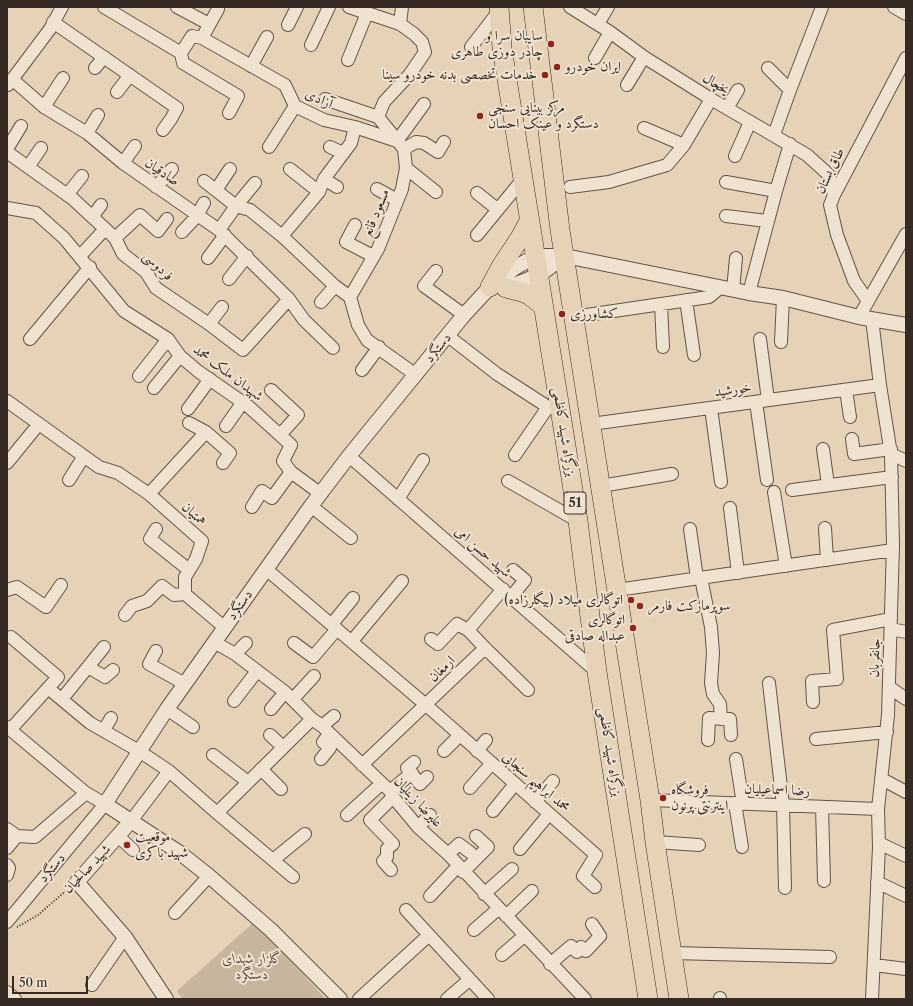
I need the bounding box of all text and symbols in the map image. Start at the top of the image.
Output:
place label: سایبان سرا و چادر دوزی طاهری [451,28,543,60]
marker: سایبان سرا و چادر دوزی طاهری [546,39,556,49]
place label: ایران خودرو [565,59,621,75]
marker: ایران خودرو [552,62,562,72]
place label: خدمات تخصصی بدنه خودرو سینا [382,67,537,83]
marker: خدمات تخصصی بدنه خودرو سینا [540,70,550,80]
street label: یخچال [700,70,732,98]
street label: آزادی [302,85,336,113]
place label: مرکز بینایی سنجی دستگرد و عینک احسان [488,100,599,132]
marker: مرکز بینایی سنجی دستگرد و عینک احسان [475,111,485,121]
street label: طاق بستان [812,145,848,197]
street label: صادقیان [142,154,182,190]
street label: مسعود قانع [359,187,393,239]
street label: فردوسی [139,247,177,285]
place label: کشاورزی [570,306,618,322]
marker: کشاورزی [557,309,567,319]
street label: دستگرد [421,330,455,366]
street label: شهیدان ملک محمد [190,341,266,405]
street label: خورشید [713,379,753,401]
street label: بزرگراه شهید کاظمی [549,386,579,478]
road number: 51 [564,492,586,514]
street label: همتیان [178,499,210,529]
street label: شهید حسن امی [451,523,515,581]
street label: دستگرد [224,587,256,623]
place label: اتوگالری میلاد (بیگلرزاده) [504,592,623,608]
marker: اتوگالری میلاد (بیگلرزاده) [626,595,636,605]
place label: سوپرمارکت فارمر [648,598,730,614]
marker: سوپرمارکت فارمر [635,601,645,611]
place label: اتوگالری عبداله صادقی [565,612,625,644]
marker: اتوگالری عبداله صادقی [628,623,638,633]
street label: جانقربان [866,638,884,678]
street label: ارمغان [425,652,459,686]
street label: بزرگراه شهید کاظمی [595,706,625,798]
street label: محمد ابراهیم سنجابی [499,748,573,816]
street label: علیرضا زینلیان [390,773,446,831]
street label: رضا اسماعیلیان [744,780,810,800]
place label: فروشگاه اینترنتی پرنون [671,782,728,814]
marker: فروشگاه اینترنتی پرنون [658,793,668,803]
place label: موقعیت شهید باکری [135,829,188,862]
marker: موقعیت شهید باکری [122,840,132,850]
street label: شهید صالحیان [60,841,114,897]
street label: دستگرد [35,850,69,886]
park label: گلزار شهدای دستگرد [222,951,282,984]
scale bar [14,968,90,994]
text: 50 m [19,975,48,990]

